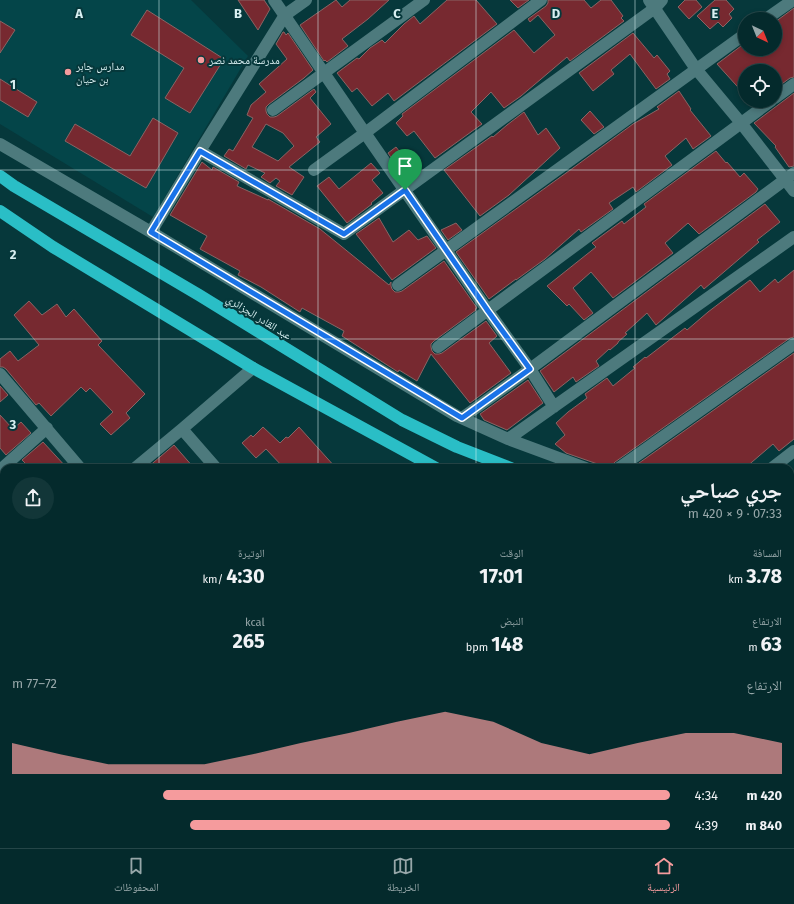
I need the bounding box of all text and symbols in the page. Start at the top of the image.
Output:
text: A [74,6,83,21]
text: B [234,6,242,21]
text: C [393,6,401,21]
text: D [552,6,561,21]
text: E [712,6,719,21]
north arrow [738,12,782,56]
map controls [738,12,782,108]
place label: مدرسة محمد نصر [208,54,280,67]
marker: مدرسة محمد نصر [196,55,206,65]
place label: مدارس جابر بن حيان [75,60,124,86]
button: locate [738,64,782,108]
marker: مدارس جابر بن حيان [63,67,73,77]
text: 1 [10,77,16,92]
pin [388,149,422,190]
icon: arrive [394,155,416,177]
text: 2 [10,247,17,262]
street label: عبد القادر الجزائري [223,292,294,344]
text: 3 [9,417,17,432]
button: share [12,477,54,519]
text: جري صباحي [680,477,782,504]
text: 07:33 · 9 × 420 m [688,506,782,521]
text: الوتيرة [238,547,265,560]
text: الوقت [500,547,523,560]
text: المسافة [753,547,782,560]
text: 4:30 [226,564,265,588]
text: 17:01 [479,564,523,588]
text: 3.78 [746,564,782,588]
text: /km [202,573,226,586]
text: km [728,573,746,586]
text: النبض [500,615,523,628]
text: الارتفاع [752,615,782,628]
text: kcal [245,616,265,629]
text: 265 [232,629,265,653]
text: 148 [491,632,523,656]
text: 63 [761,632,782,656]
text: bpm [466,641,491,654]
text: m [748,641,761,654]
text: 72–77 m [12,676,57,691]
text: الارتفاع [747,678,782,693]
text: 4:34 [695,788,718,803]
text: 420 m [746,788,782,803]
text: 4:39 [695,818,718,833]
text: 840 m [745,818,782,833]
tab: المحفوظات [114,855,159,898]
tab: الخريطة [387,855,419,898]
tab: الرئيسية [647,855,680,898]

